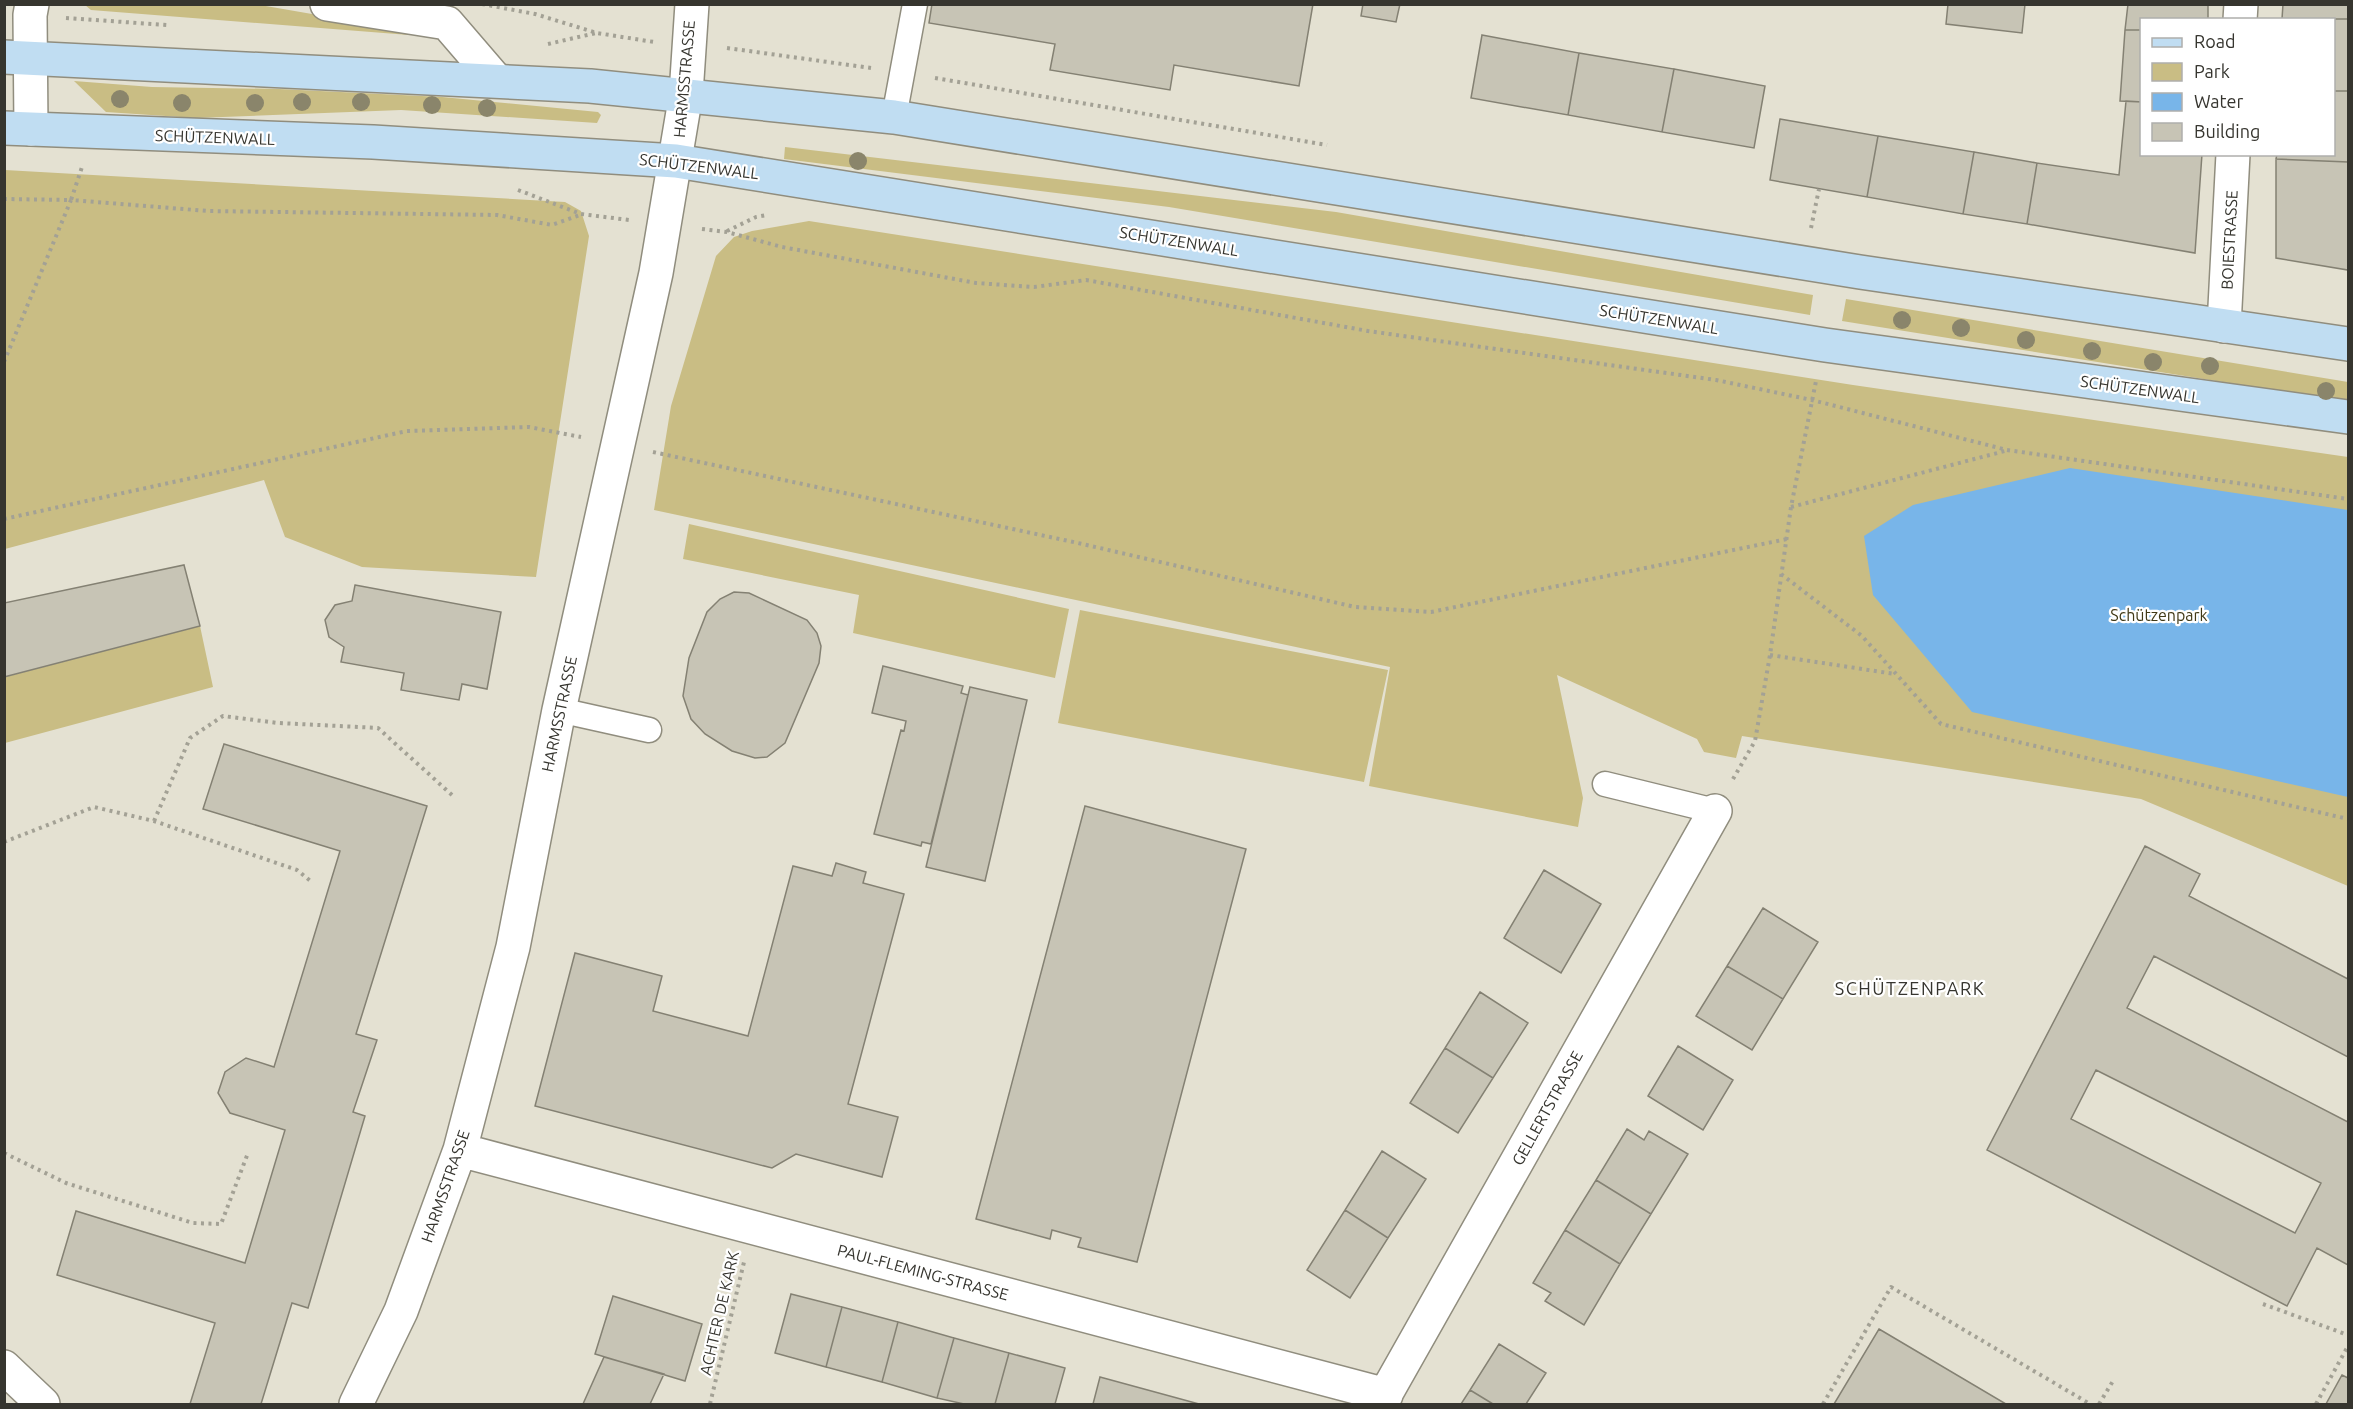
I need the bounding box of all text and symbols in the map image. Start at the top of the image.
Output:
legend [2140,18,2335,156]
street label: HARMSSTRASSE [670,19,698,139]
text: Road [2194,31,2236,51]
text: Park [2194,61,2230,81]
text: Water [2194,91,2244,111]
text: Building [2194,121,2260,141]
street label: SCHÜTZENWALL [155,126,275,148]
street label: SCHÜTZENWALL [638,150,760,182]
street label: BOIESTRASSE [2217,190,2241,290]
street label: SCHÜTZENWALL [1118,223,1240,259]
street label: SCHÜTZENWALL [1598,301,1720,337]
street label: SCHÜTZENWALL [2079,372,2201,406]
park label: Schützenpark [2110,606,2208,624]
street label: HARMSSTRASSE [538,654,580,774]
district label: SCHÜTZENPARK [1835,978,1985,998]
street label: GELLERTSTRASSE [1508,1048,1586,1168]
street label: HARMSSTRASSE [417,1127,473,1245]
street label: PAUL-FLEMING-STRASSE [835,1240,1011,1304]
street label: ACHTER DE KARK [696,1249,742,1377]

